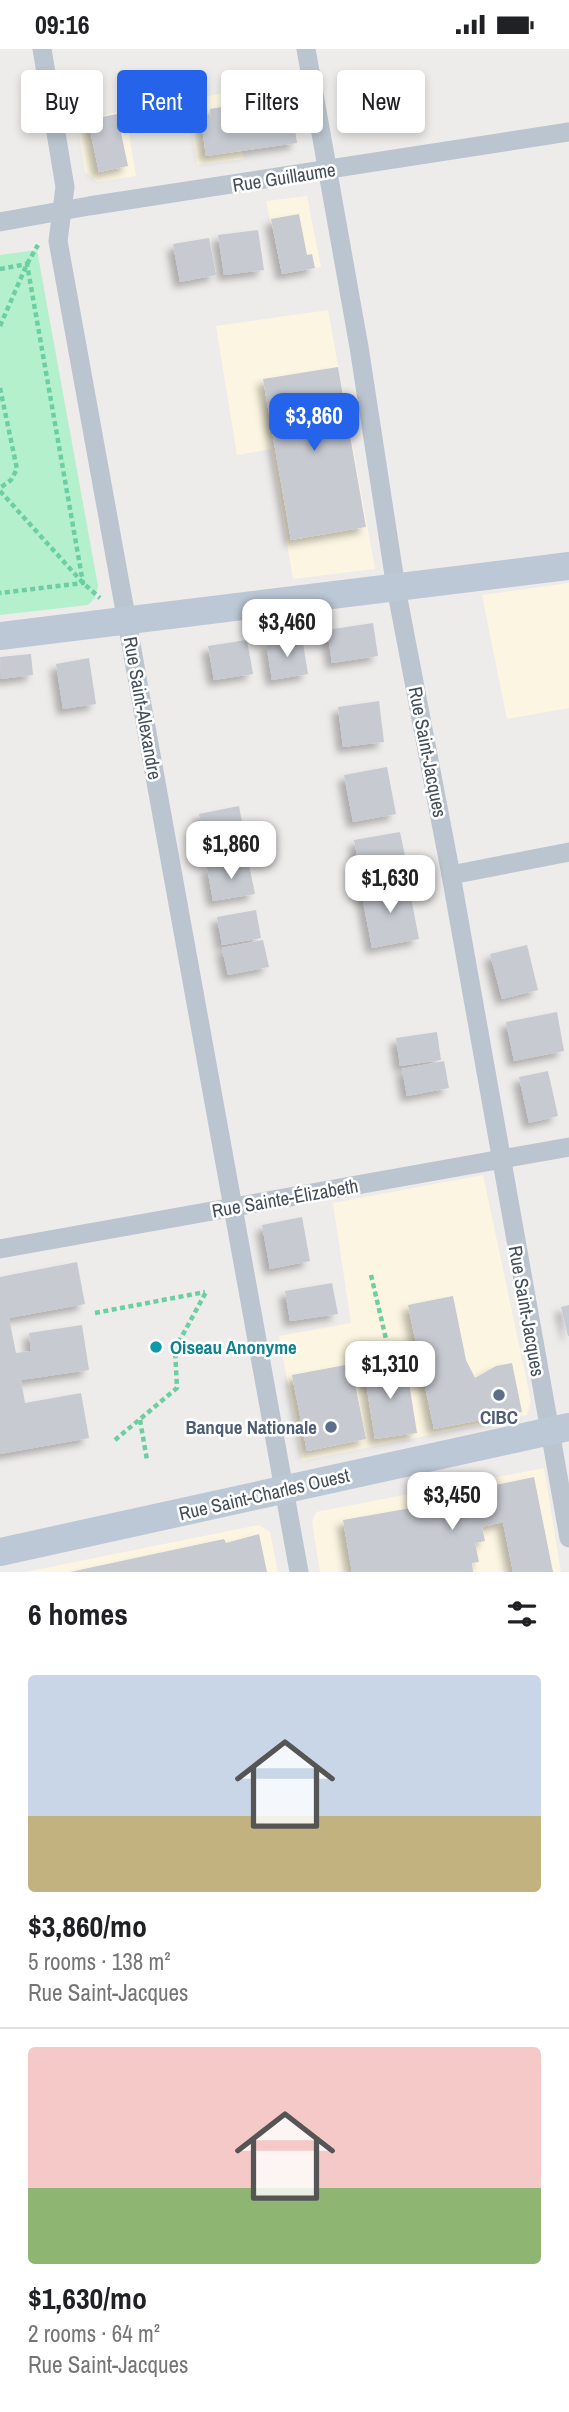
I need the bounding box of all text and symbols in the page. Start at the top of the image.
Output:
text: 09:16 [35,7,90,42]
chip: Buy [21,70,103,133]
chip: Rent [117,70,207,133]
chip: Filters [221,70,323,133]
chip: New [337,70,425,133]
street label: Rue Guillaume [231,156,337,198]
pin: $3,860 [257,393,371,453]
text: $3,860 [285,400,343,431]
pin: $3,460 [230,599,344,659]
text: $3,460 [258,606,316,637]
street label: Rue Saint-Alexandre [118,635,168,781]
street label: Rue Saint-Jacques [403,684,453,820]
pin: $1,860 [174,821,288,881]
text: $1,860 [202,828,260,859]
pin: $1,630 [333,855,447,915]
text: $1,630 [361,862,419,893]
street label: Rue Sainte-Élizabeth [210,1172,360,1224]
street label: Rue Saint-Jacques [503,1243,551,1379]
place label: Oiseau Anonyme [170,1334,297,1360]
marker: Oiseau Anonyme [148,1339,164,1355]
pin: $1,310 [333,1341,447,1401]
text: $1,310 [361,1348,419,1379]
marker: CIBC [491,1387,507,1403]
place label: CIBC [480,1404,518,1430]
place label: Banque Nationale [185,1414,317,1440]
marker: Banque Nationale [323,1419,339,1435]
street label: Rue Saint-Charles Ouest [176,1462,352,1526]
pin: $3,450 [395,1473,509,1532]
text: $3,450 [423,1479,481,1510]
text: 6 homes [28,1594,128,1634]
icon: filters [503,1595,541,1633]
icon: home [222,1721,348,1847]
text: $3,860/mo [28,1906,147,1946]
text: 5 rooms · 138 m² [28,1946,171,1977]
text: Rue Saint-Jacques [28,1977,188,2008]
icon: home [222,2093,348,2219]
text: $1,630/mo [28,2278,147,2318]
text: 2 rooms · 64 m² [28,2318,160,2349]
text: Rue Saint-Jacques [28,2349,188,2380]

